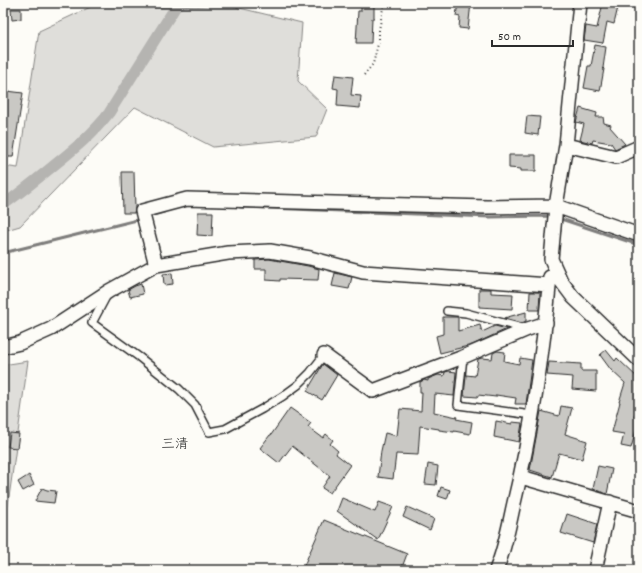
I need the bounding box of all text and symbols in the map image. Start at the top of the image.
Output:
scale bar [492,22,573,48]
text: 50 m [498,29,521,46]
district label: 三清 [161,435,189,455]

